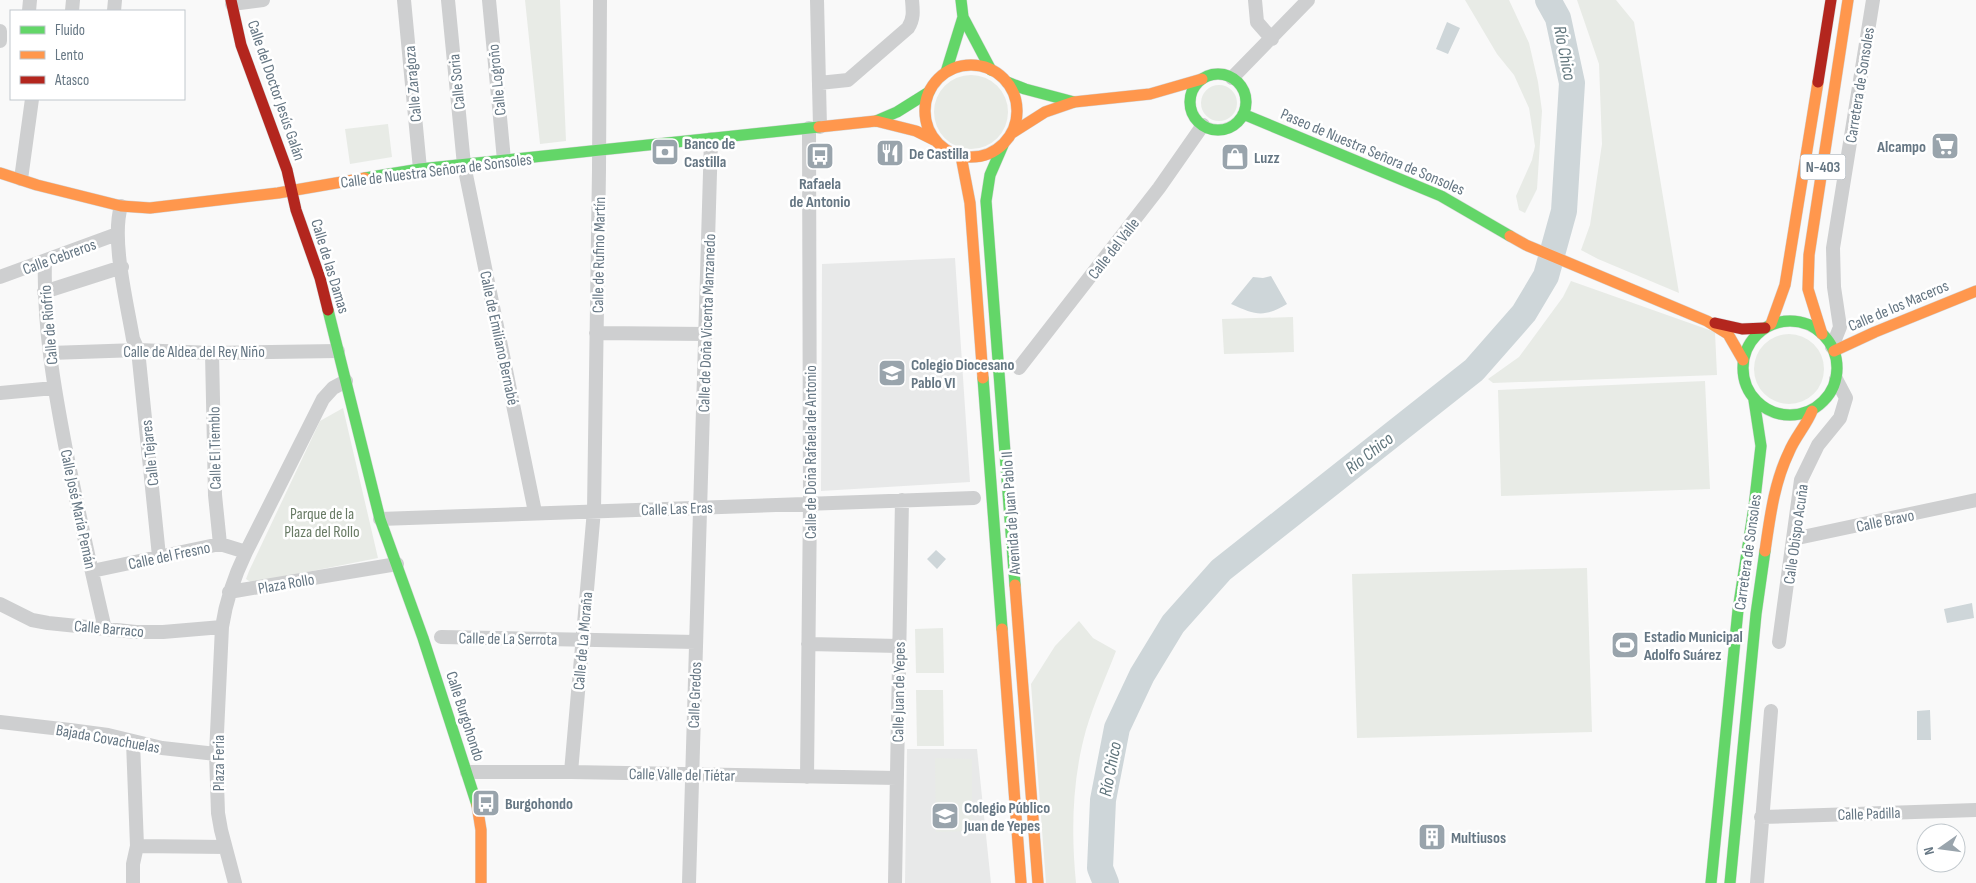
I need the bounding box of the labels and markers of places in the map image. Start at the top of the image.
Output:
supermarket icon: Alcampo [1930,131,1960,161]
place label: Banco de Castilla [684,135,736,172]
bank icon: Banco de Castilla [650,137,680,167]
restaurant icon: De Castilla [875,138,905,168]
place label: Alcampo [1876,138,1926,157]
bus stop icon: Rafaela de Antonio [805,141,835,171]
shop icon: Luzz [1220,142,1250,172]
place label: De Castilla [909,145,969,164]
place label: Luzz [1254,149,1280,168]
place label: Rafaela de Antonio [790,175,850,212]
place label: Colegio Diocesano Pablo VI [911,356,1014,393]
school or university icon: Colegio Diocesano Pablo VI [877,358,907,388]
place label: Estadio Municipal Adolfo Suárez [1643,628,1743,665]
sports icon: Estadio Municipal Adolfo Suárez [1610,630,1640,660]
bus stop icon: Burgohondo [471,788,501,818]
place label: Burgohondo [505,795,573,814]
place label: Colegio Público Juan de Yepes [963,799,1050,836]
school or university icon: Colegio Público Juan de Yepes [930,801,960,831]
building icon: Multiusos [1417,822,1447,852]
place label: Multiusos [1451,829,1506,848]

